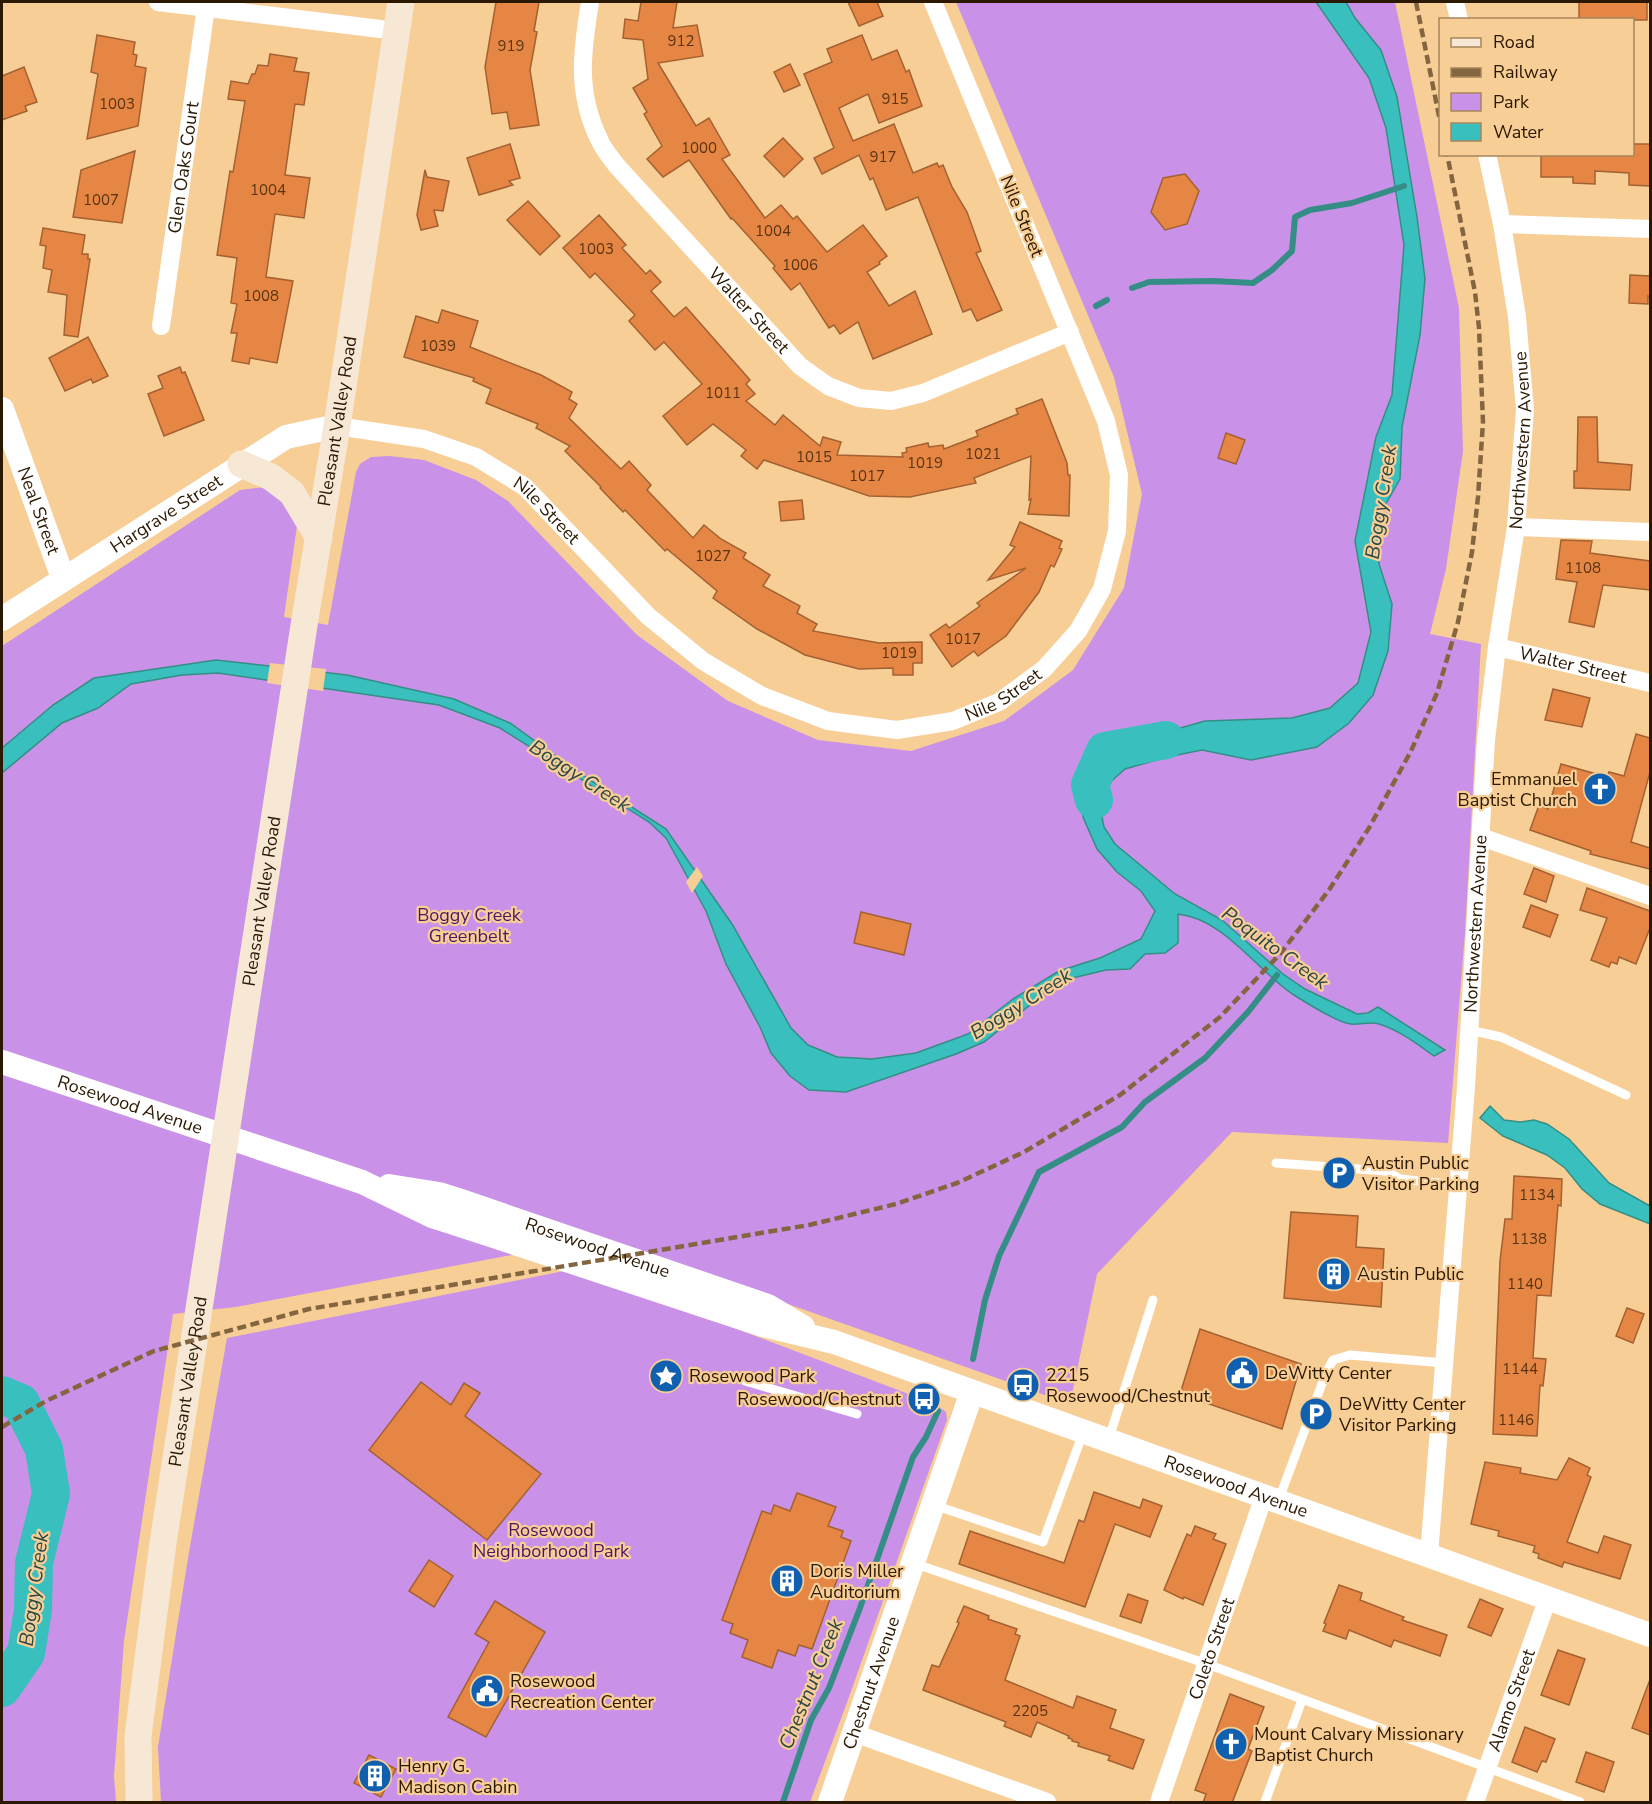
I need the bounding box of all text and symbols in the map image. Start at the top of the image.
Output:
legend [1439,18,1634,156]
text: Road [1493,30,1535,54]
house number: 912 [667,31,695,51]
house number: 919 [497,36,525,56]
text: Railway [1493,60,1558,84]
house number: 915 [881,89,909,109]
text: Park [1493,90,1530,114]
house number: 1003 [99,94,135,114]
street label: Glen Oaks Court [162,99,205,235]
text: Water [1493,120,1544,144]
house number: 1000 [681,138,717,158]
house number: 917 [869,147,897,167]
street label: Nile Street [995,172,1050,261]
house number: 1004 [250,180,286,200]
house number: 1007 [83,190,119,210]
house number: 1004 [755,221,791,241]
house number: 1003 [578,239,614,259]
house number: 1006 [782,255,818,275]
street label: Walter Street [703,262,795,359]
house number: 1008 [243,286,279,306]
street label: Pleasant Valley Road [312,334,362,508]
house number: 1039 [420,336,456,356]
street label: Northwestern Avenue [1504,351,1537,530]
house number: 1011 [705,383,741,403]
water label: Boggy Creek [1359,442,1404,561]
house number: 1021 [965,444,1001,464]
house number: 1015 [796,447,832,467]
house number: 1019 [907,453,943,473]
street label: Neal Street [12,463,66,558]
house number: 1017 [849,466,885,486]
street label: Hargrave Street [106,469,227,559]
street label: Nile Street [509,471,586,550]
house number: 1027 [695,546,731,566]
house number: 1108 [1565,558,1601,578]
house number: 1017 [945,629,981,649]
street label: Walter Street [1517,641,1630,689]
house number: 1019 [881,643,917,663]
street label: Nile Street [961,662,1047,727]
water label: Boggy Creek [524,733,637,819]
place label: Emmanuel Baptist Church [1458,767,1578,812]
church icon: Emmanuel Baptist Church [1582,771,1618,807]
street label: Pleasant Valley Road [237,814,287,988]
street label: Northwestern Avenue [1458,834,1493,1013]
water label: Poquito Creek [1216,900,1335,996]
park label: Boggy Creek Greenbelt [417,903,522,948]
water label: Boggy Creek [965,961,1078,1046]
street label: Rosewood Avenue [54,1069,206,1140]
place label: Austin Public Visitor Parking [1361,1151,1480,1196]
parking icon: Austin Public Visitor Parking [1321,1155,1357,1191]
house number: 1134 [1519,1185,1555,1205]
street label: Rosewood Avenue [522,1212,673,1284]
house number: 1138 [1511,1229,1547,1249]
building icon: Austin Public [1316,1256,1352,1292]
place label: Austin Public [1357,1262,1464,1286]
house number: 1140 [1507,1274,1543,1294]
street label: Pleasant Valley Road [163,1295,213,1468]
public building icon: DeWitty Center [1224,1355,1260,1391]
place icon: Rosewood Park [648,1358,684,1394]
house number: 1144 [1502,1359,1538,1379]
place label: DeWitty Center [1265,1361,1392,1385]
place label: 2215 Rosewood/Chestnut [1046,1363,1210,1408]
place label: Rosewood Park [689,1364,816,1388]
bus stop icon: 2215 Rosewood/Chestnut [1005,1367,1041,1403]
bus stop icon: Rosewood/Chestnut [906,1381,942,1417]
place label: Rosewood/Chestnut [737,1387,902,1411]
place label: DeWitty Center Visitor Parking [1338,1392,1466,1437]
parking icon: DeWitty Center Visitor Parking [1298,1396,1334,1432]
house number: 1146 [1498,1410,1534,1430]
street label: Rosewood Avenue [1161,1449,1311,1523]
park label: Rosewood Neighborhood Park [473,1518,630,1563]
water label: Boggy Creek [13,1529,56,1648]
place label: Doris Miller Auditorium [810,1559,904,1604]
building icon: Doris Miller Auditorium [769,1563,805,1599]
street label: Coleto Street [1183,1594,1240,1703]
street label: Chestnut Avenue [837,1613,905,1753]
water label: Chestnut Creek [773,1614,850,1753]
street label: Alamo Street [1482,1645,1541,1755]
place label: Rosewood Recreation Center [510,1669,655,1714]
public building icon: Rosewood Recreation Center [469,1673,505,1709]
house number: 2205 [1012,1701,1048,1721]
place label: Mount Calvary Missionary Baptist Church [1254,1722,1464,1767]
church icon: Mount Calvary Missionary Baptist Church [1213,1726,1249,1762]
place label: Henry G. Madison Cabin [398,1754,517,1799]
building icon: Henry G. Madison Cabin [357,1758,393,1794]

